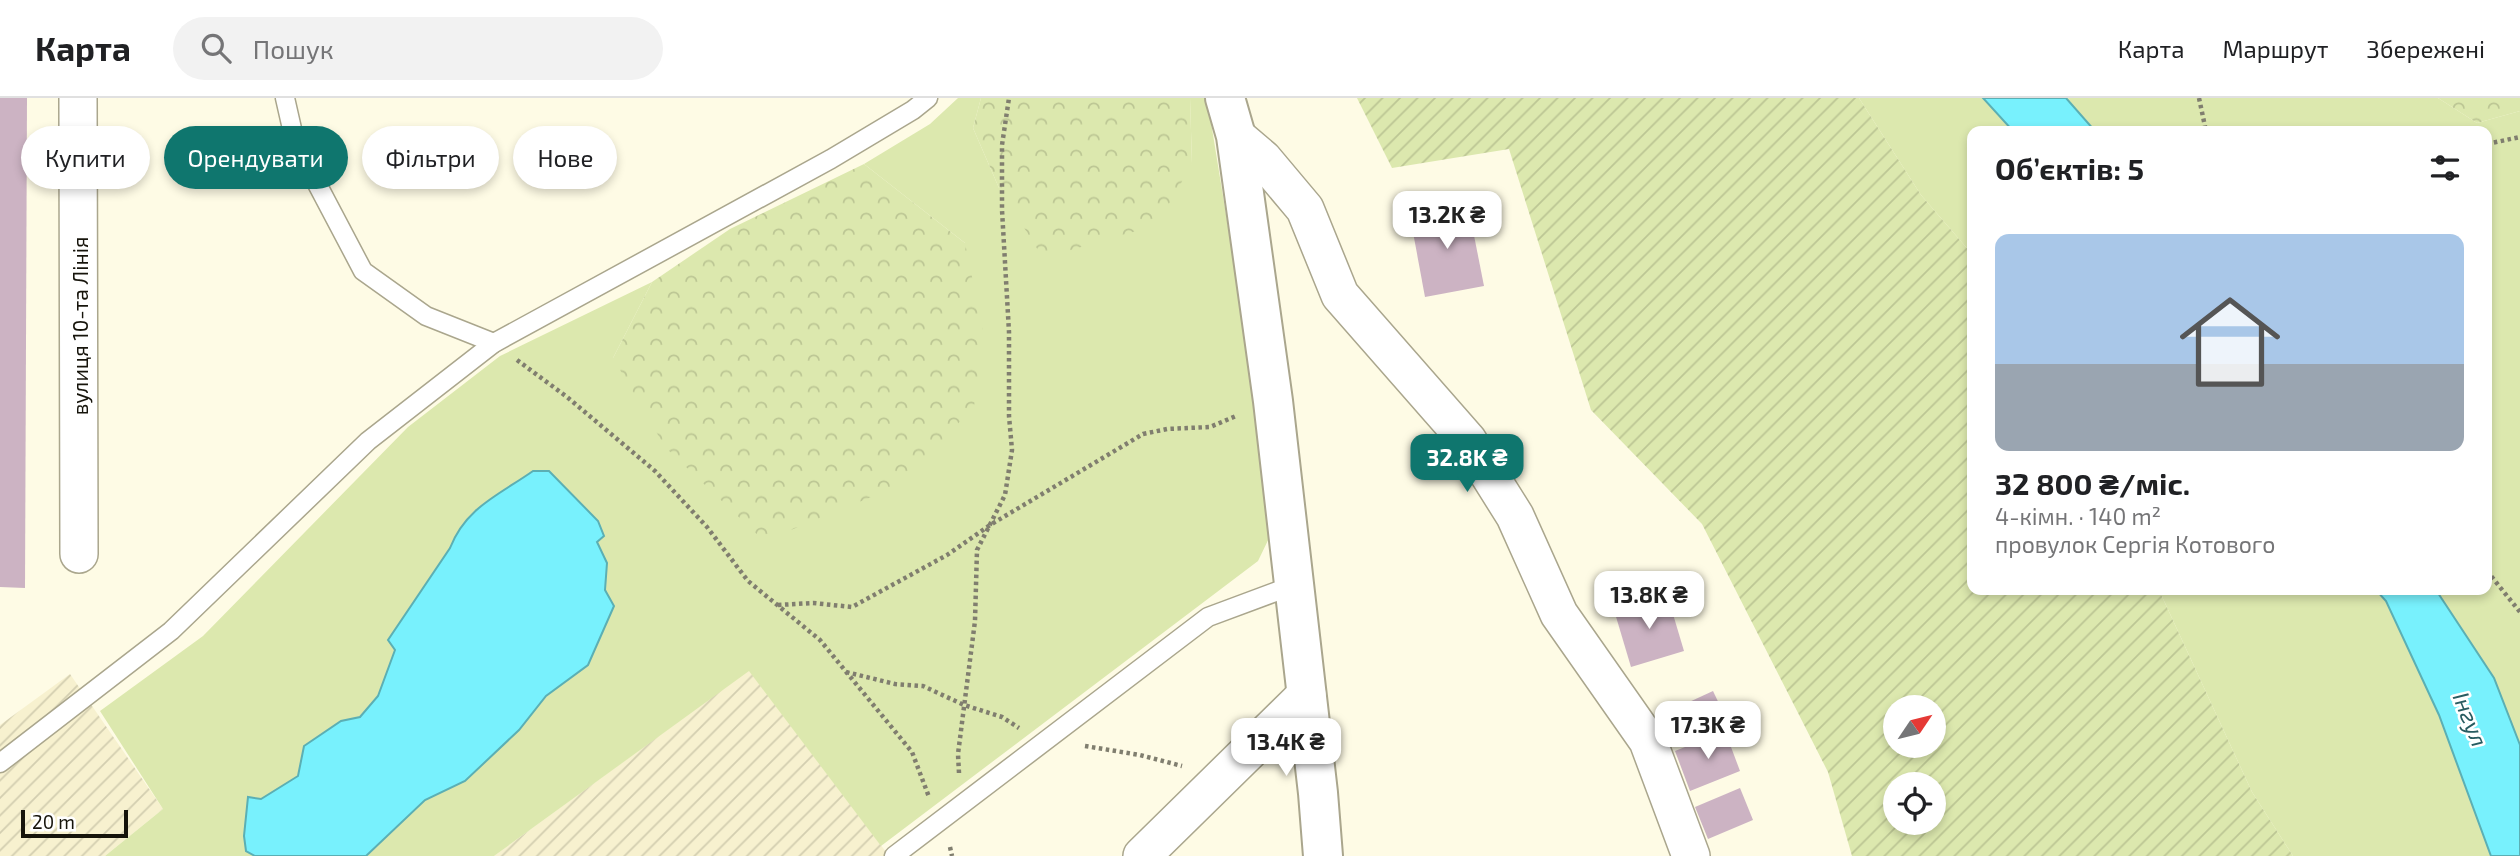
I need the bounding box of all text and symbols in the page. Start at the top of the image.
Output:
search box [173,17,663,80]
text: Карта [35,28,131,68]
icon: search [197,29,235,67]
text: Пошук [253,33,334,64]
text: Карта [2118,34,2184,63]
text: Маршрут [2222,34,2328,63]
text: Збережені [2366,34,2485,63]
chip: Купити [21,126,150,189]
chip: Орендувати [164,126,348,189]
chip: Фільтри [362,126,499,189]
chip: Нове [513,126,617,189]
icon: filters [2426,149,2464,187]
text: Об’єктів: 5 [1995,150,2144,186]
pin: 13.2K ₴ [1382,192,1512,251]
text: 13.2K ₴ [1409,200,1485,228]
street label: вулиця 10-та Лінія [67,237,93,415]
icon: home [2167,279,2293,405]
pin: 32.8K ₴ [1402,434,1532,494]
text: 32.8K ₴ [1426,443,1508,471]
text: 32 800 ₴/міс. [1995,465,2190,501]
text: 4-кімн. · 140 m² [1995,502,2161,530]
text: провулок Сергія Котового [1995,530,2275,558]
pin: 13.8K ₴ [1584,572,1714,631]
text: 13.8K ₴ [1610,580,1688,608]
water label: Інгул [2447,688,2495,750]
north arrow [1883,695,1946,758]
map controls [1883,695,1946,835]
pin: 17.3K ₴ [1643,702,1773,761]
text: 17.3K ₴ [1671,710,1745,738]
pin: 13.4K ₴ [1221,718,1351,778]
text: 13.4K ₴ [1247,727,1325,755]
button: locate [1883,772,1946,835]
scale bar [21,807,128,839]
text: 20 m [32,810,75,833]

